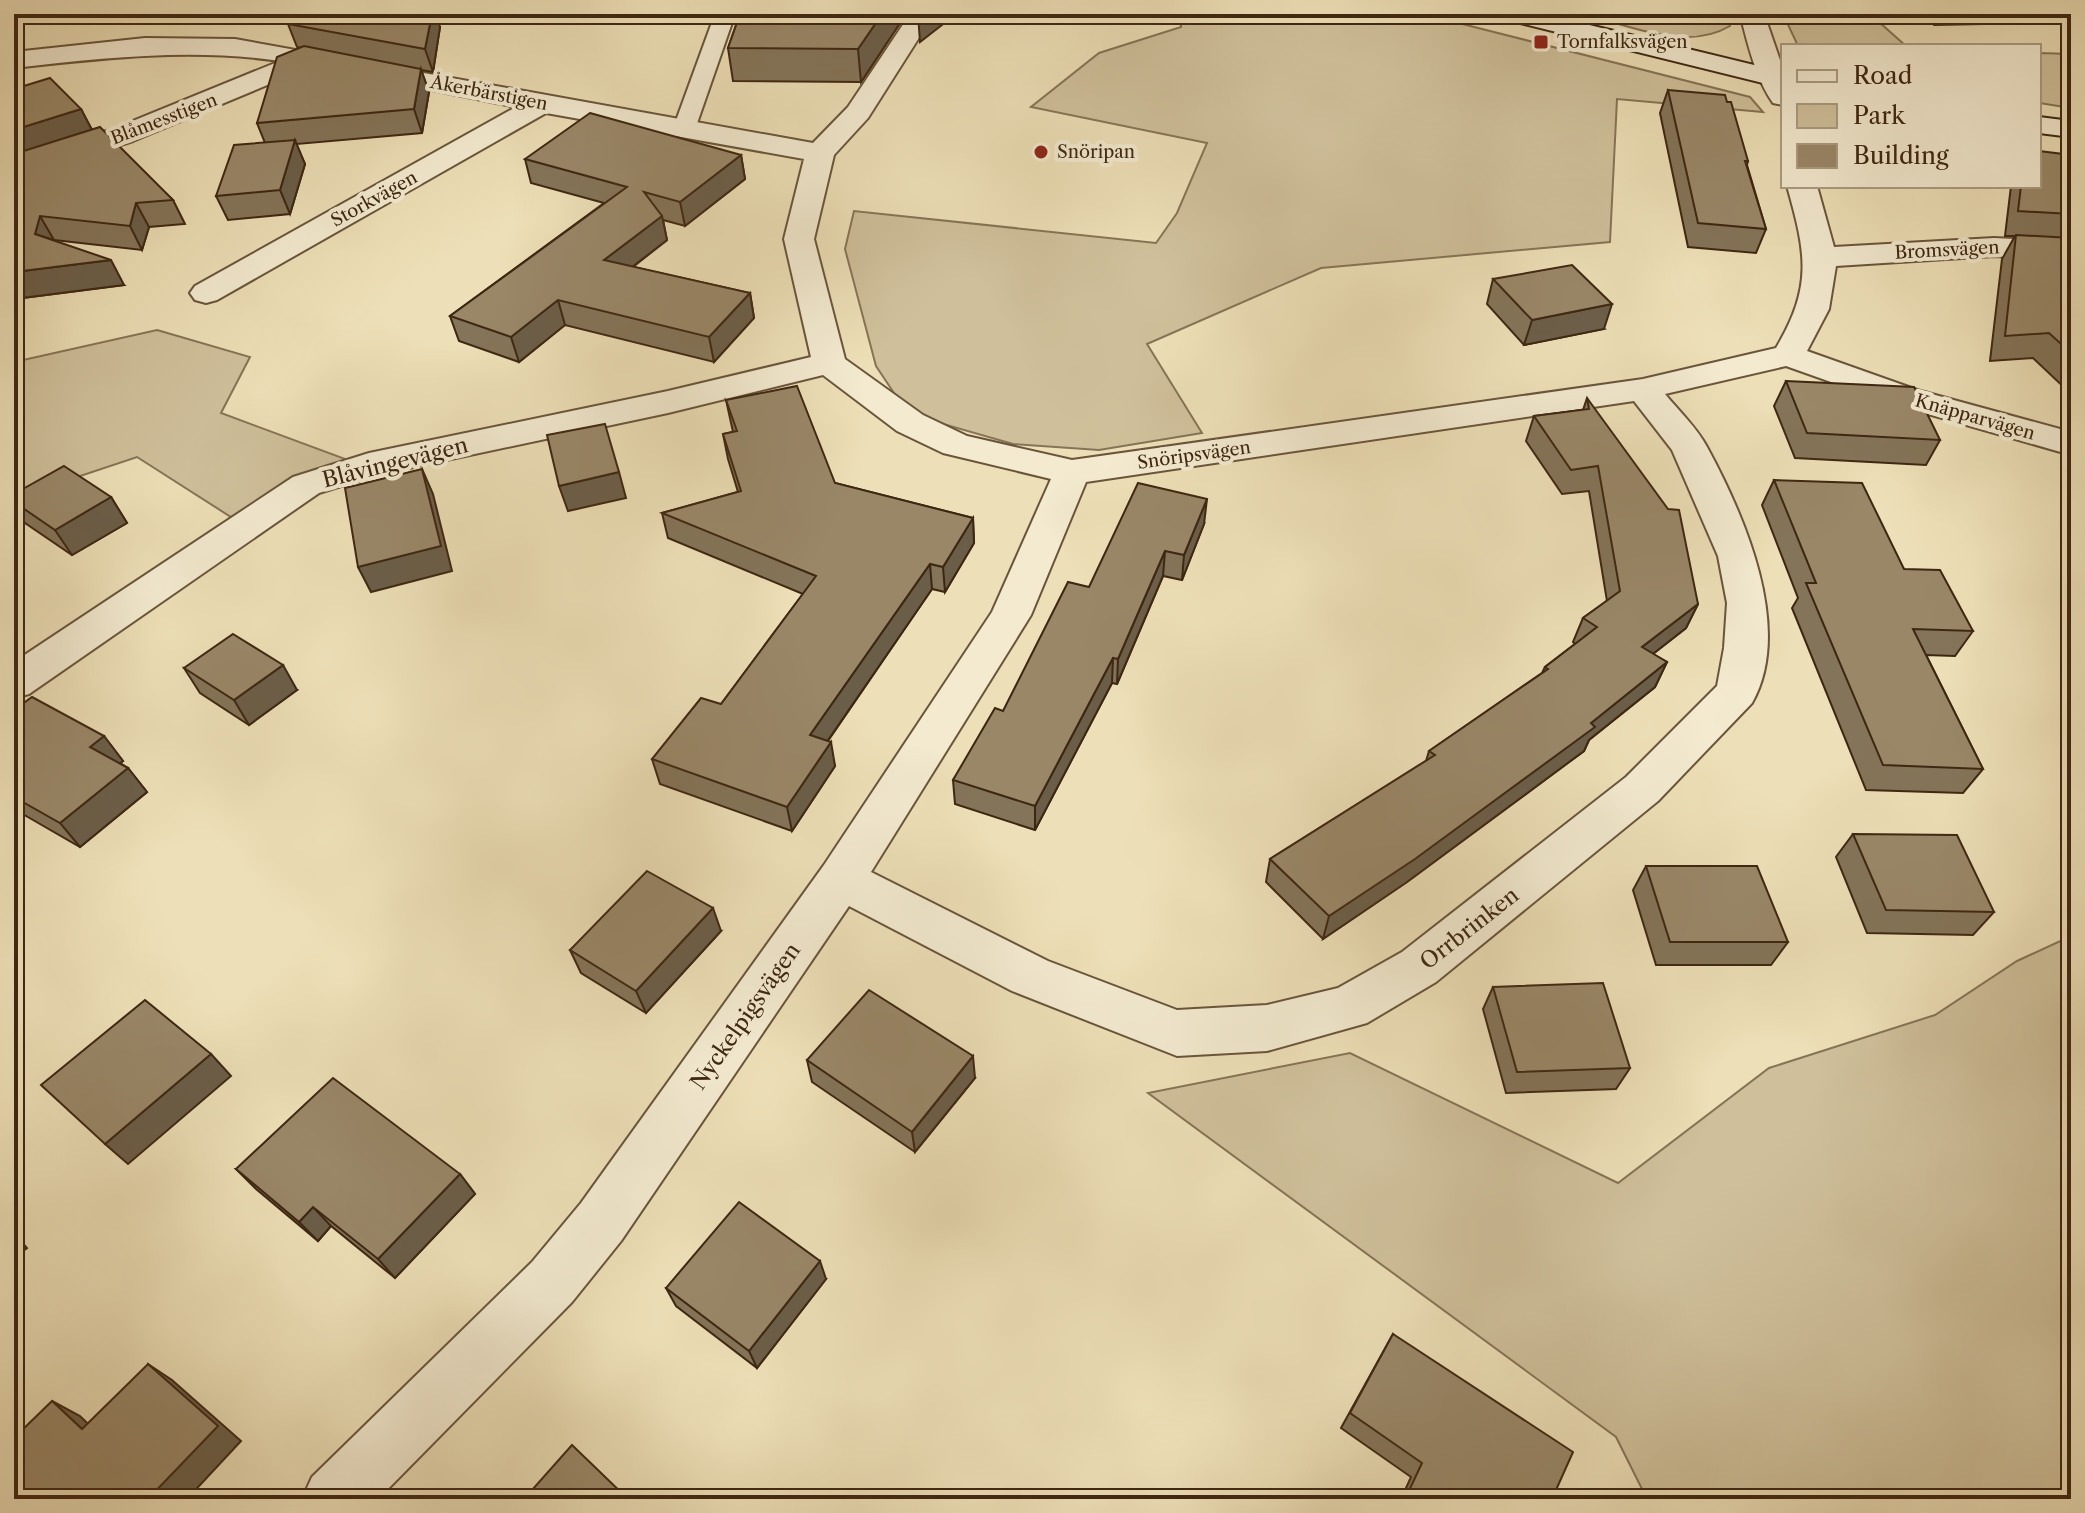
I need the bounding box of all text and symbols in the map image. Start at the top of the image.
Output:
place label: Tornfalksvägen [1557,31,1688,53]
marker: Tornfalksvägen [1532,33,1550,51]
legend [1781,44,2041,188]
text: Road [1853,61,1913,90]
street label: Åkerbärstigen [428,70,550,115]
street label: Blåmesstigen [108,89,220,149]
text: Park [1853,101,1906,130]
place label: Snöripan [1057,141,1135,163]
text: Building [1853,141,1949,170]
marker: Snöripan [1032,143,1050,161]
street label: Storkvägen [327,166,421,232]
street label: Bromsvägen [1894,236,2000,264]
street label: Knäpparvägen [1913,389,2037,445]
street label: Blåvingevägen [320,431,471,494]
street label: Snöripsvägen [1136,436,1252,474]
street label: Orrbrinken [1415,881,1524,975]
street label: Nyckelpigsvägen [685,937,806,1095]

